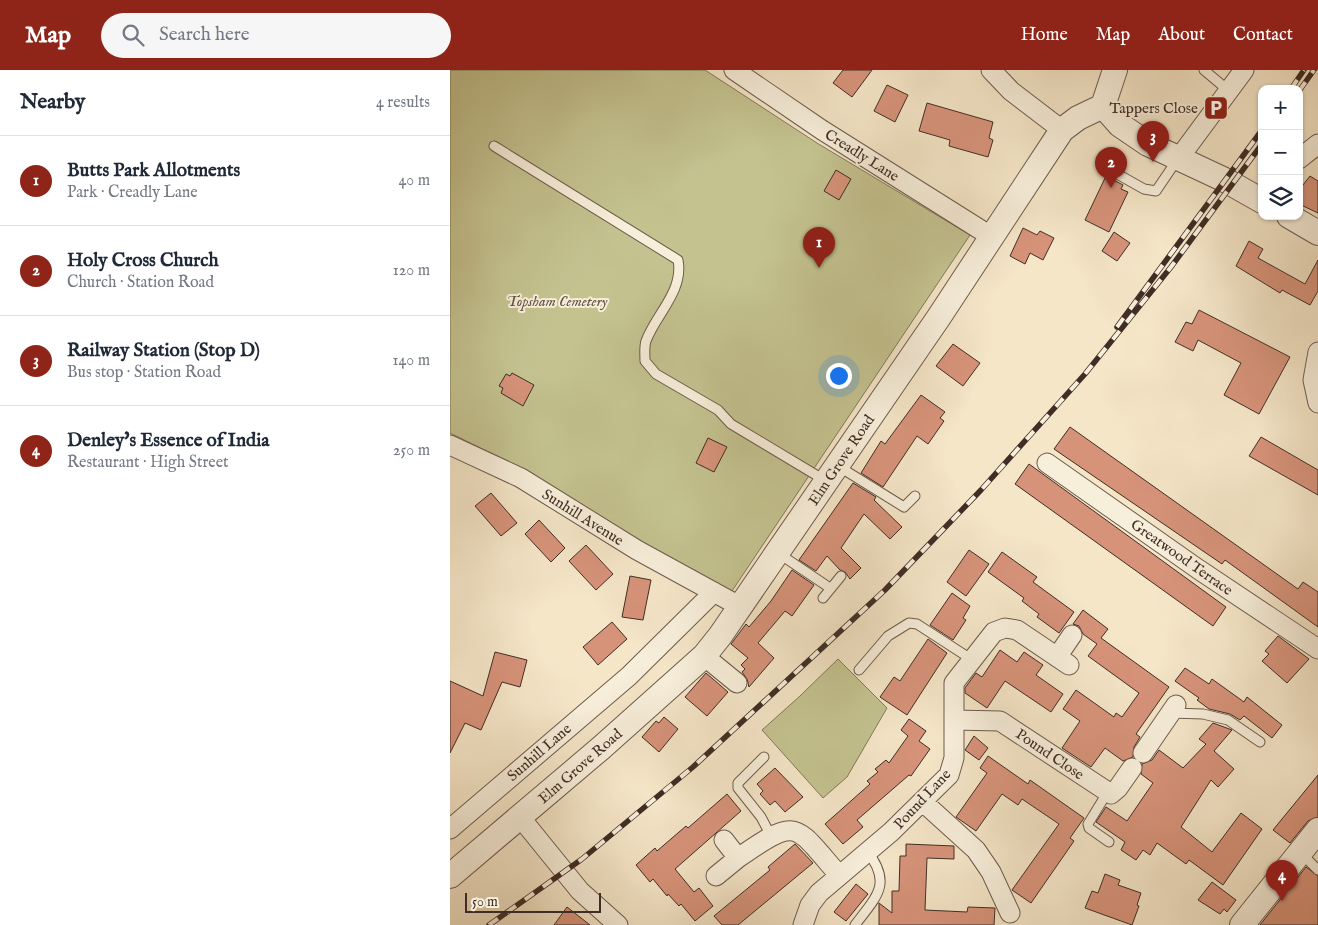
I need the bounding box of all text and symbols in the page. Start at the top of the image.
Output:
search box [101,13,451,58]
text: Map [25,20,71,51]
icon: search [119,21,147,49]
text: Search here [159,23,250,47]
text: Home [1021,24,1068,47]
text: Map [1096,24,1130,47]
text: About [1158,24,1205,47]
text: Contact [1233,24,1293,47]
map controls [1258,85,1303,220]
button: + [1258,85,1303,130]
text: Nearby [20,89,85,116]
text: 4 results [376,93,430,113]
parking icon: Tappers Close [1203,95,1229,121]
place label: Tappers Close [1110,99,1198,118]
pin: 3 [1137,121,1169,162]
street label: Creadly Lane [821,125,903,186]
button: − [1258,130,1303,175]
pin: 2 [1095,147,1127,188]
text: Butts Park Allotments [67,159,240,183]
text: 1 [33,171,39,191]
text: 40 m [398,171,430,191]
button: layers [1258,175,1303,220]
text: Park · Creadly Lane [67,183,198,203]
pin: 1 [803,227,835,268]
text: Holy Cross Church [67,249,219,273]
text: 2 [32,261,40,281]
text: 120 m [393,261,430,281]
text: Church · Station Road [67,273,214,293]
park label: Topsham Cemetery [507,292,608,311]
text: Railway Station (Stop D) [67,339,260,363]
text: 3 [33,351,39,371]
text: 140 m [392,351,430,371]
text: Bus stop · Station Road [67,363,221,383]
your location [826,363,852,389]
street label: Elm Grove Road [804,410,879,509]
text: Denley's Essence of India [67,429,270,453]
text: 4 [32,441,40,461]
text: 250 m [393,441,430,461]
text: Restaurant · High Street [67,453,229,473]
street label: Sunhill Avenue [538,485,627,550]
street label: Greatwood Terrace [1127,515,1237,600]
street label: Sunhill Lane [503,719,575,785]
street label: Elm Grove Road [534,724,627,808]
street label: Pound Close [1012,725,1088,784]
street label: Pound Lane [890,765,955,833]
pin: 4 [1266,860,1298,901]
scale bar [465,890,601,913]
text: 50 m [472,893,498,911]

